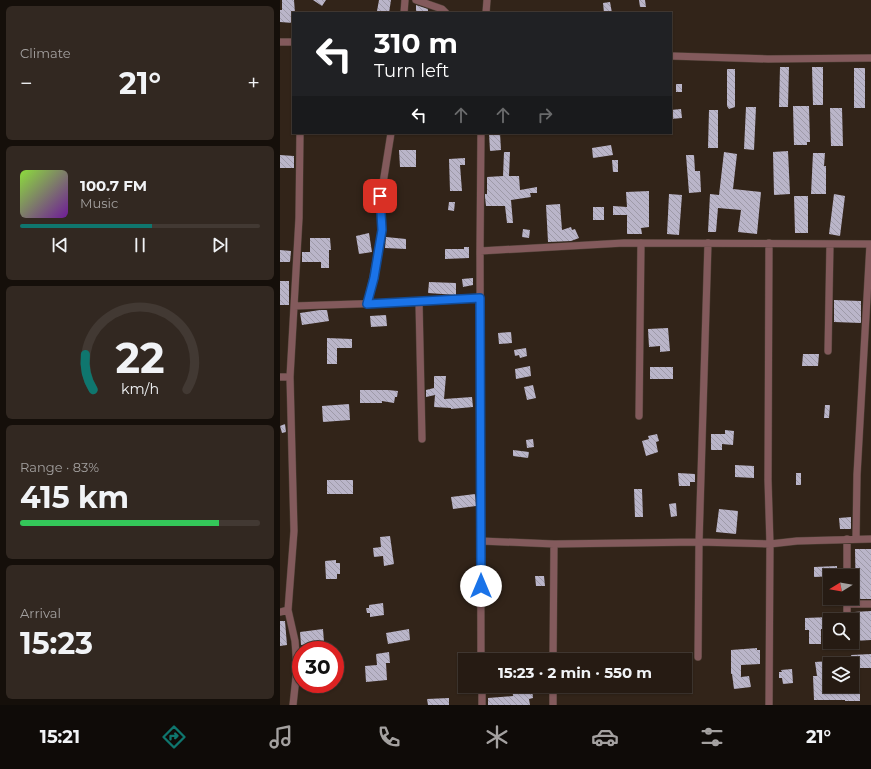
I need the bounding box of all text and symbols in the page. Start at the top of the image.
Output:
text: 310 m [374,26,458,60]
icon: left [308,28,360,80]
text: Climate [20,45,71,61]
text: Turn left [374,60,449,82]
text: 21° [119,65,161,102]
text: − [20,70,33,97]
text: + [247,70,260,97]
icon: left [408,104,430,126]
icon: ahead [450,104,472,126]
icon: ahead [492,104,514,126]
icon: right [534,104,556,126]
text: 100.7 FM [80,176,147,195]
pin [363,179,397,213]
icon: arrive [369,185,391,207]
text: Music [80,195,118,211]
icon: previous [49,234,71,256]
icon: pause [129,234,151,256]
icon: next [209,234,231,256]
text: 22 [115,333,165,383]
text: km/h [121,380,159,398]
text: Range · 83% [20,459,99,475]
text: 415 km [20,479,129,516]
position arrow [460,565,502,607]
north arrow [823,569,859,605]
map controls [823,569,859,693]
text: Arrival [20,605,61,621]
button: search [823,613,859,649]
text: 15:23 [20,625,93,662]
speed limit sign: 30 [292,641,344,693]
button: layers [823,657,859,693]
text: 15:23 · 2 min · 550 m [498,663,652,682]
icon: directions [160,723,188,751]
icon: music [267,723,295,751]
icon: phone [375,723,403,751]
icon: climate [483,723,511,751]
icon: car [591,723,619,751]
icon: filters [698,723,726,751]
text: 15:21 [40,726,80,748]
text: 21° [806,726,831,748]

